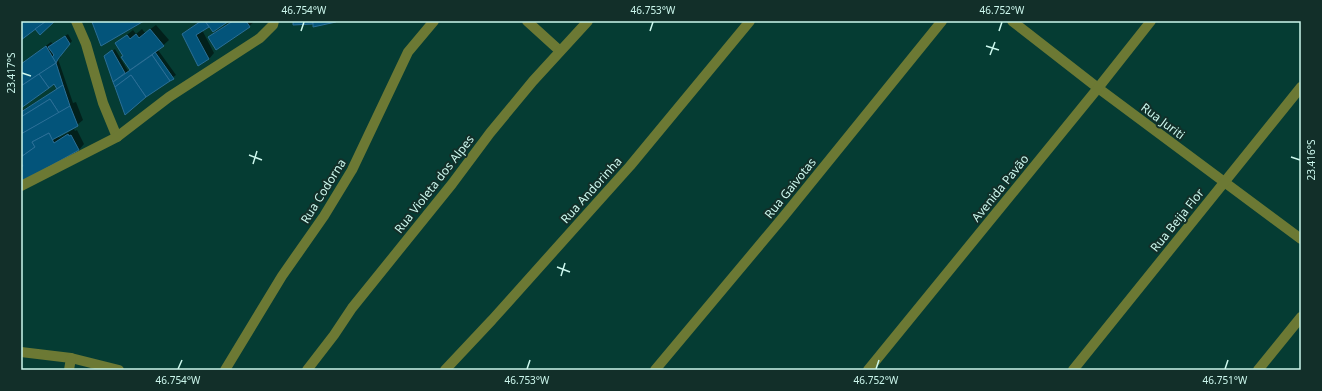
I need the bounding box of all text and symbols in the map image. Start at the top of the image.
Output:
text: 46.754°W [282,3,327,17]
text: 46.753°W [631,3,676,17]
text: 46.752°W [980,3,1025,17]
text: 23.417°S [4,52,18,94]
street label: Rua Juriti [1138,99,1188,143]
street label: Rua Violeta dos Alpes [390,131,478,237]
text: 23.416°S [1304,139,1318,181]
street label: Avenida Pavão [967,151,1033,225]
street label: Rua Andorinha [557,153,625,227]
street label: Rua Gaivotas [760,154,820,222]
street label: Rua Codorna [296,155,350,227]
street label: Rua Beija Flor [1146,185,1208,255]
text: 46.754°W [156,373,201,387]
text: 46.753°W [505,373,550,387]
text: 46.752°W [854,373,899,387]
text: 46.751°W [1203,373,1248,387]

